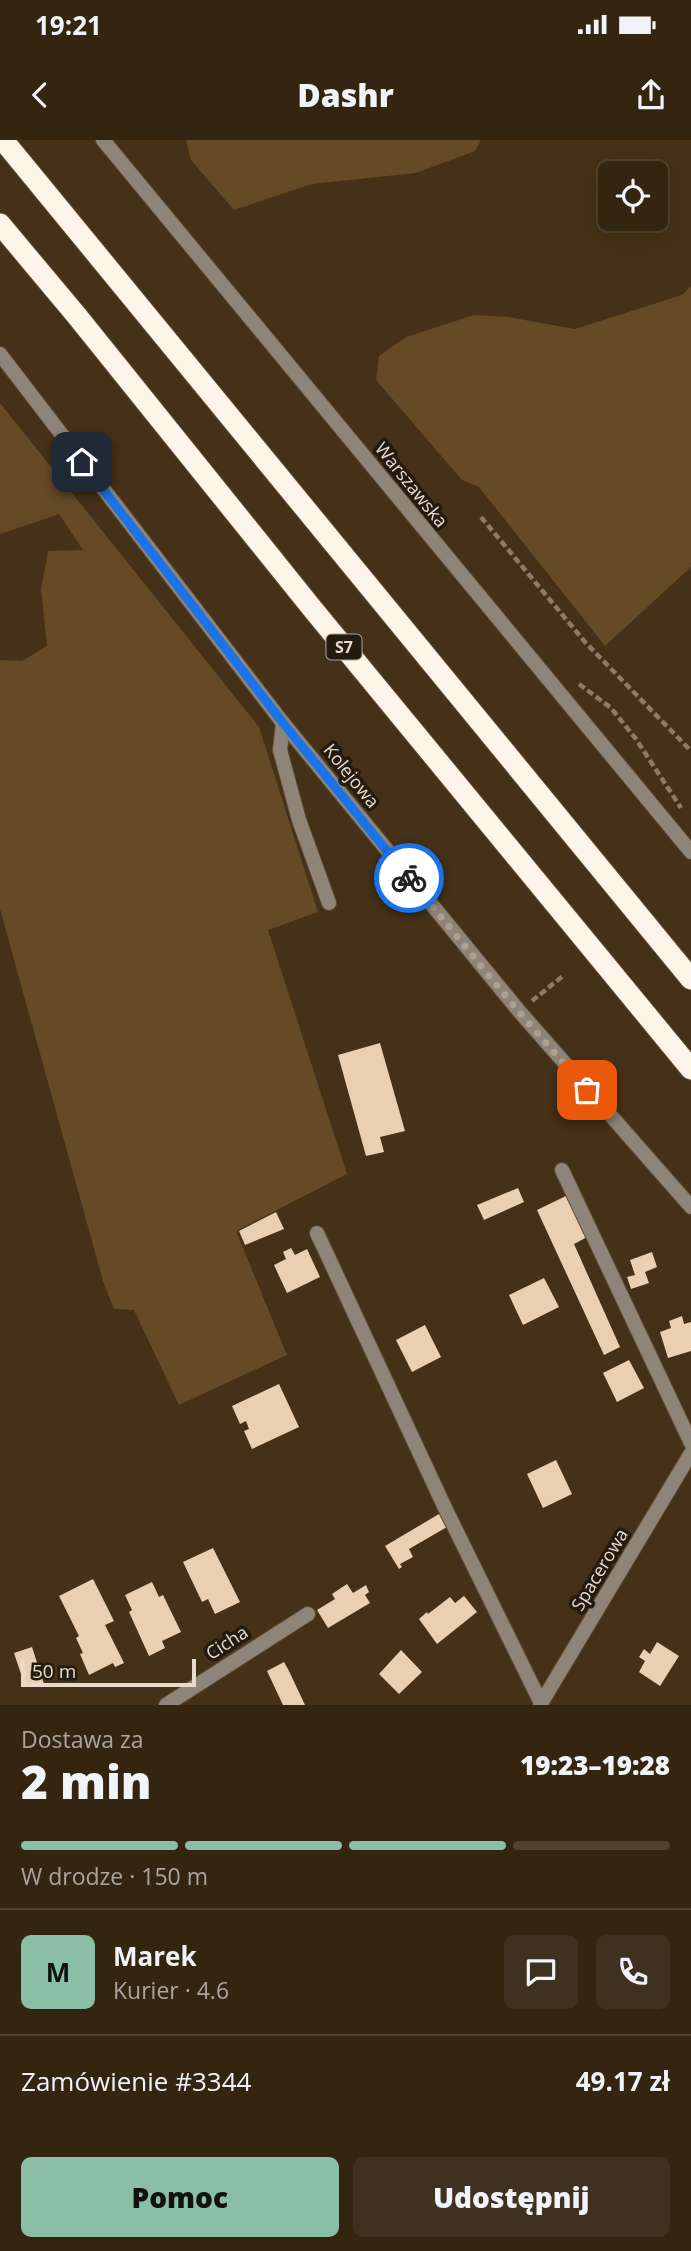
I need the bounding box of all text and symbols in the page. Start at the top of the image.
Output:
text: 19:21 [35,7,102,43]
text: Dashr [297,73,394,116]
icon: back [21,76,59,114]
icon: share [632,76,670,114]
map controls [598,161,668,231]
button: locate [598,161,668,231]
pin [52,432,112,492]
street label: Warszawska [370,437,454,532]
icon: home [63,443,101,481]
road number: S7 [326,634,362,660]
street label: Kolejowa [319,738,385,812]
courier [374,843,444,913]
icon: bike [390,859,428,897]
pin [557,1060,617,1120]
icon: bag [568,1071,606,1109]
street label: Spacerowa [565,1524,633,1615]
street label: Cicha [201,1620,252,1665]
scale bar [21,1656,196,1688]
text: 50 m [32,1658,76,1684]
text: Dostawa za [21,1723,144,1755]
text: 19:23–19:28 [520,1747,670,1783]
text: 2 min [21,1750,152,1812]
text: W drodze · 150 m [21,1860,208,1892]
button: chat [504,1935,578,2009]
button: phone [596,1935,670,2009]
text: Marek [113,1938,197,1974]
text: M [46,1954,70,1990]
text: Kurier · 4.6 [113,1974,229,2006]
text: Zamówienie #3344 [21,2063,251,2099]
text: 49.17 zł [576,2063,670,2099]
button: Pomoc [21,2157,339,2237]
button: Udostępnij [353,2157,670,2237]

